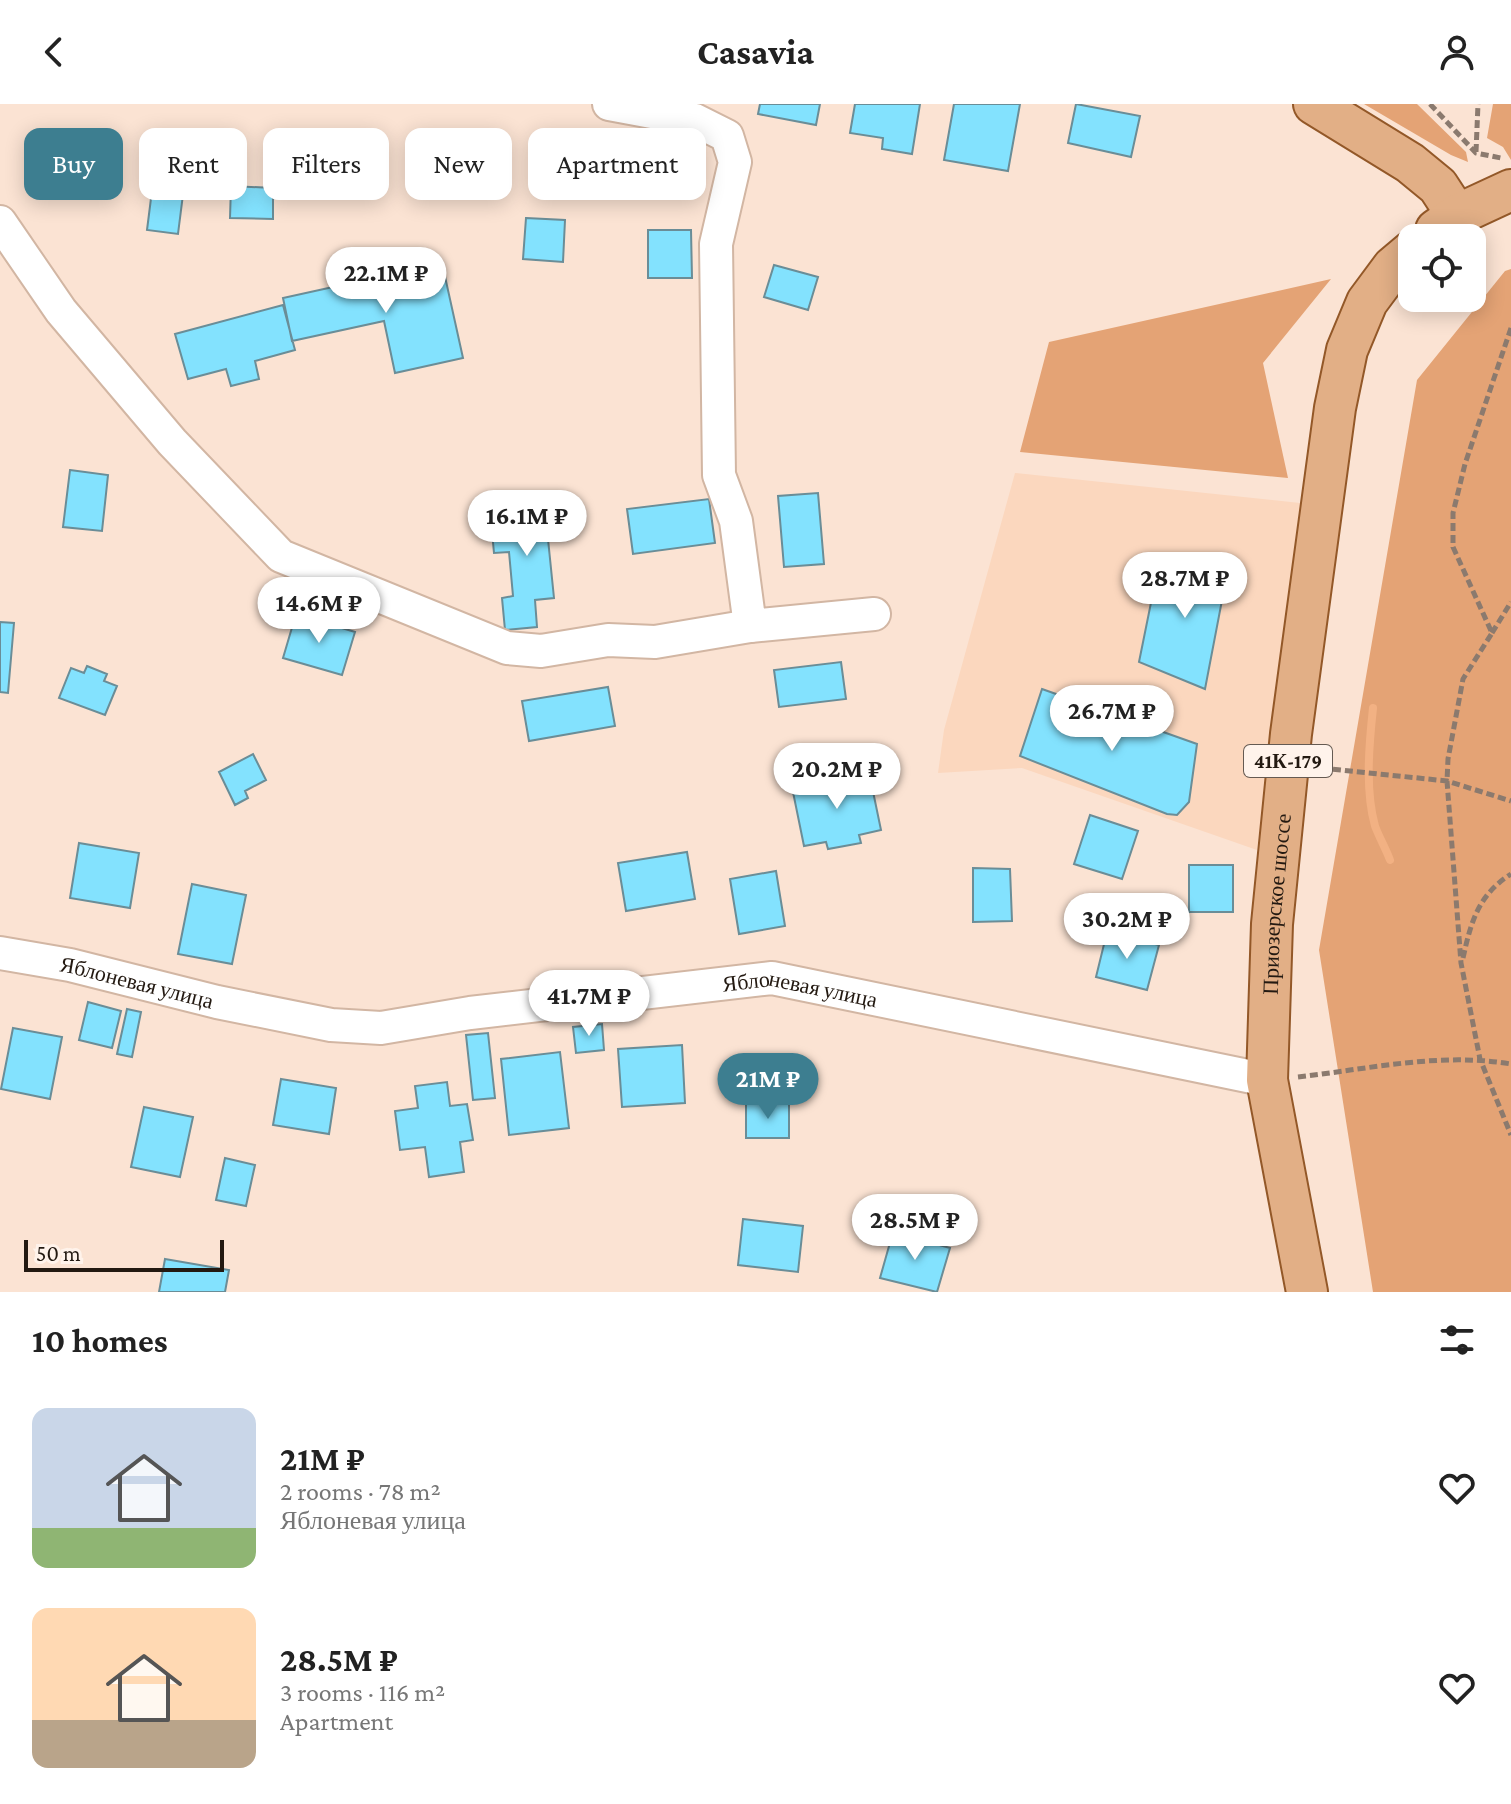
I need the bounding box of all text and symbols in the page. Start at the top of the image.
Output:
icon: back [32,30,76,74]
icon: person [1435,30,1479,74]
text: Casavia [697,32,814,72]
chip: Buy [24,128,123,200]
chip: Rent [139,128,247,200]
chip: Filters [263,128,389,200]
chip: New [405,128,512,200]
chip: Apartment [528,128,706,200]
map controls [1398,224,1486,312]
button: locate [1398,224,1486,312]
pin: 22.1M ₽ [312,247,460,315]
text: 22.1M ₽ [343,258,429,287]
pin: 16.1M ₽ [453,490,601,558]
text: 16.1M ₽ [486,501,568,530]
pin: 28.7M ₽ [1111,552,1259,620]
text: 28.7M ₽ [1140,563,1230,592]
pin: 14.6M ₽ [245,577,393,645]
text: 14.6M ₽ [276,588,362,617]
pin: 26.7M ₽ [1038,685,1186,753]
text: 26.7M ₽ [1068,696,1156,725]
pin: 20.2M ₽ [763,743,911,811]
road number: 41К-179 [1244,745,1332,777]
text: 20.2M ₽ [792,754,882,783]
street label: Приозерское шоссе [1258,812,1296,995]
pin: 30.2M ₽ [1053,893,1201,961]
text: 30.2M ₽ [1082,904,1172,933]
street label: Яблоневая улица [58,952,216,1014]
street label: Яблоневая улица [721,966,880,1012]
pin: 41.7M ₽ [515,970,663,1038]
text: 41.7M ₽ [547,981,631,1010]
pin: 21M ₽ [712,1053,824,1121]
text: 21M ₽ [735,1064,801,1093]
pin: 28.5M ₽ [841,1194,989,1262]
text: 28.5M ₽ [870,1205,960,1234]
scale bar [24,1236,224,1272]
text: 50 m [36,1241,81,1266]
icon: filters [1435,1318,1479,1362]
text: 10 homes [32,1322,168,1359]
icon: home [96,1440,192,1536]
text: 21M ₽ [280,1440,365,1477]
icon: heart [1435,1466,1479,1510]
text: 2 rooms · 78 m² [280,1477,441,1506]
text: Яблоневая улица [280,1506,466,1535]
icon: home [96,1640,192,1736]
text: 28.5M ₽ [280,1641,398,1678]
icon: heart [1435,1666,1479,1710]
text: 3 rooms · 116 m² [280,1678,445,1707]
text: Apartment [280,1707,393,1736]

